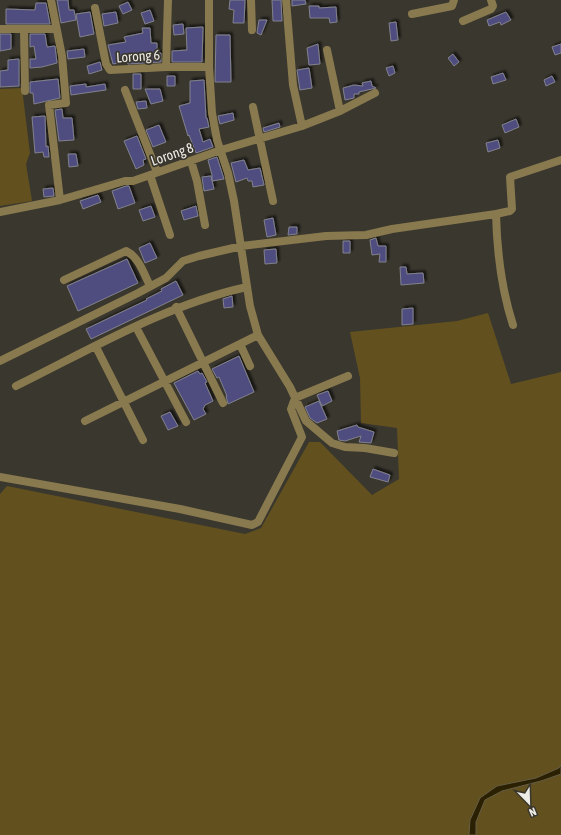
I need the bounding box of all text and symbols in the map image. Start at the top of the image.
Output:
street label: Lorong 6 [115,46,161,66]
street label: Lorong 8 [149,139,196,169]
north arrow [509,783,549,823]
text: N [528,805,538,819]

